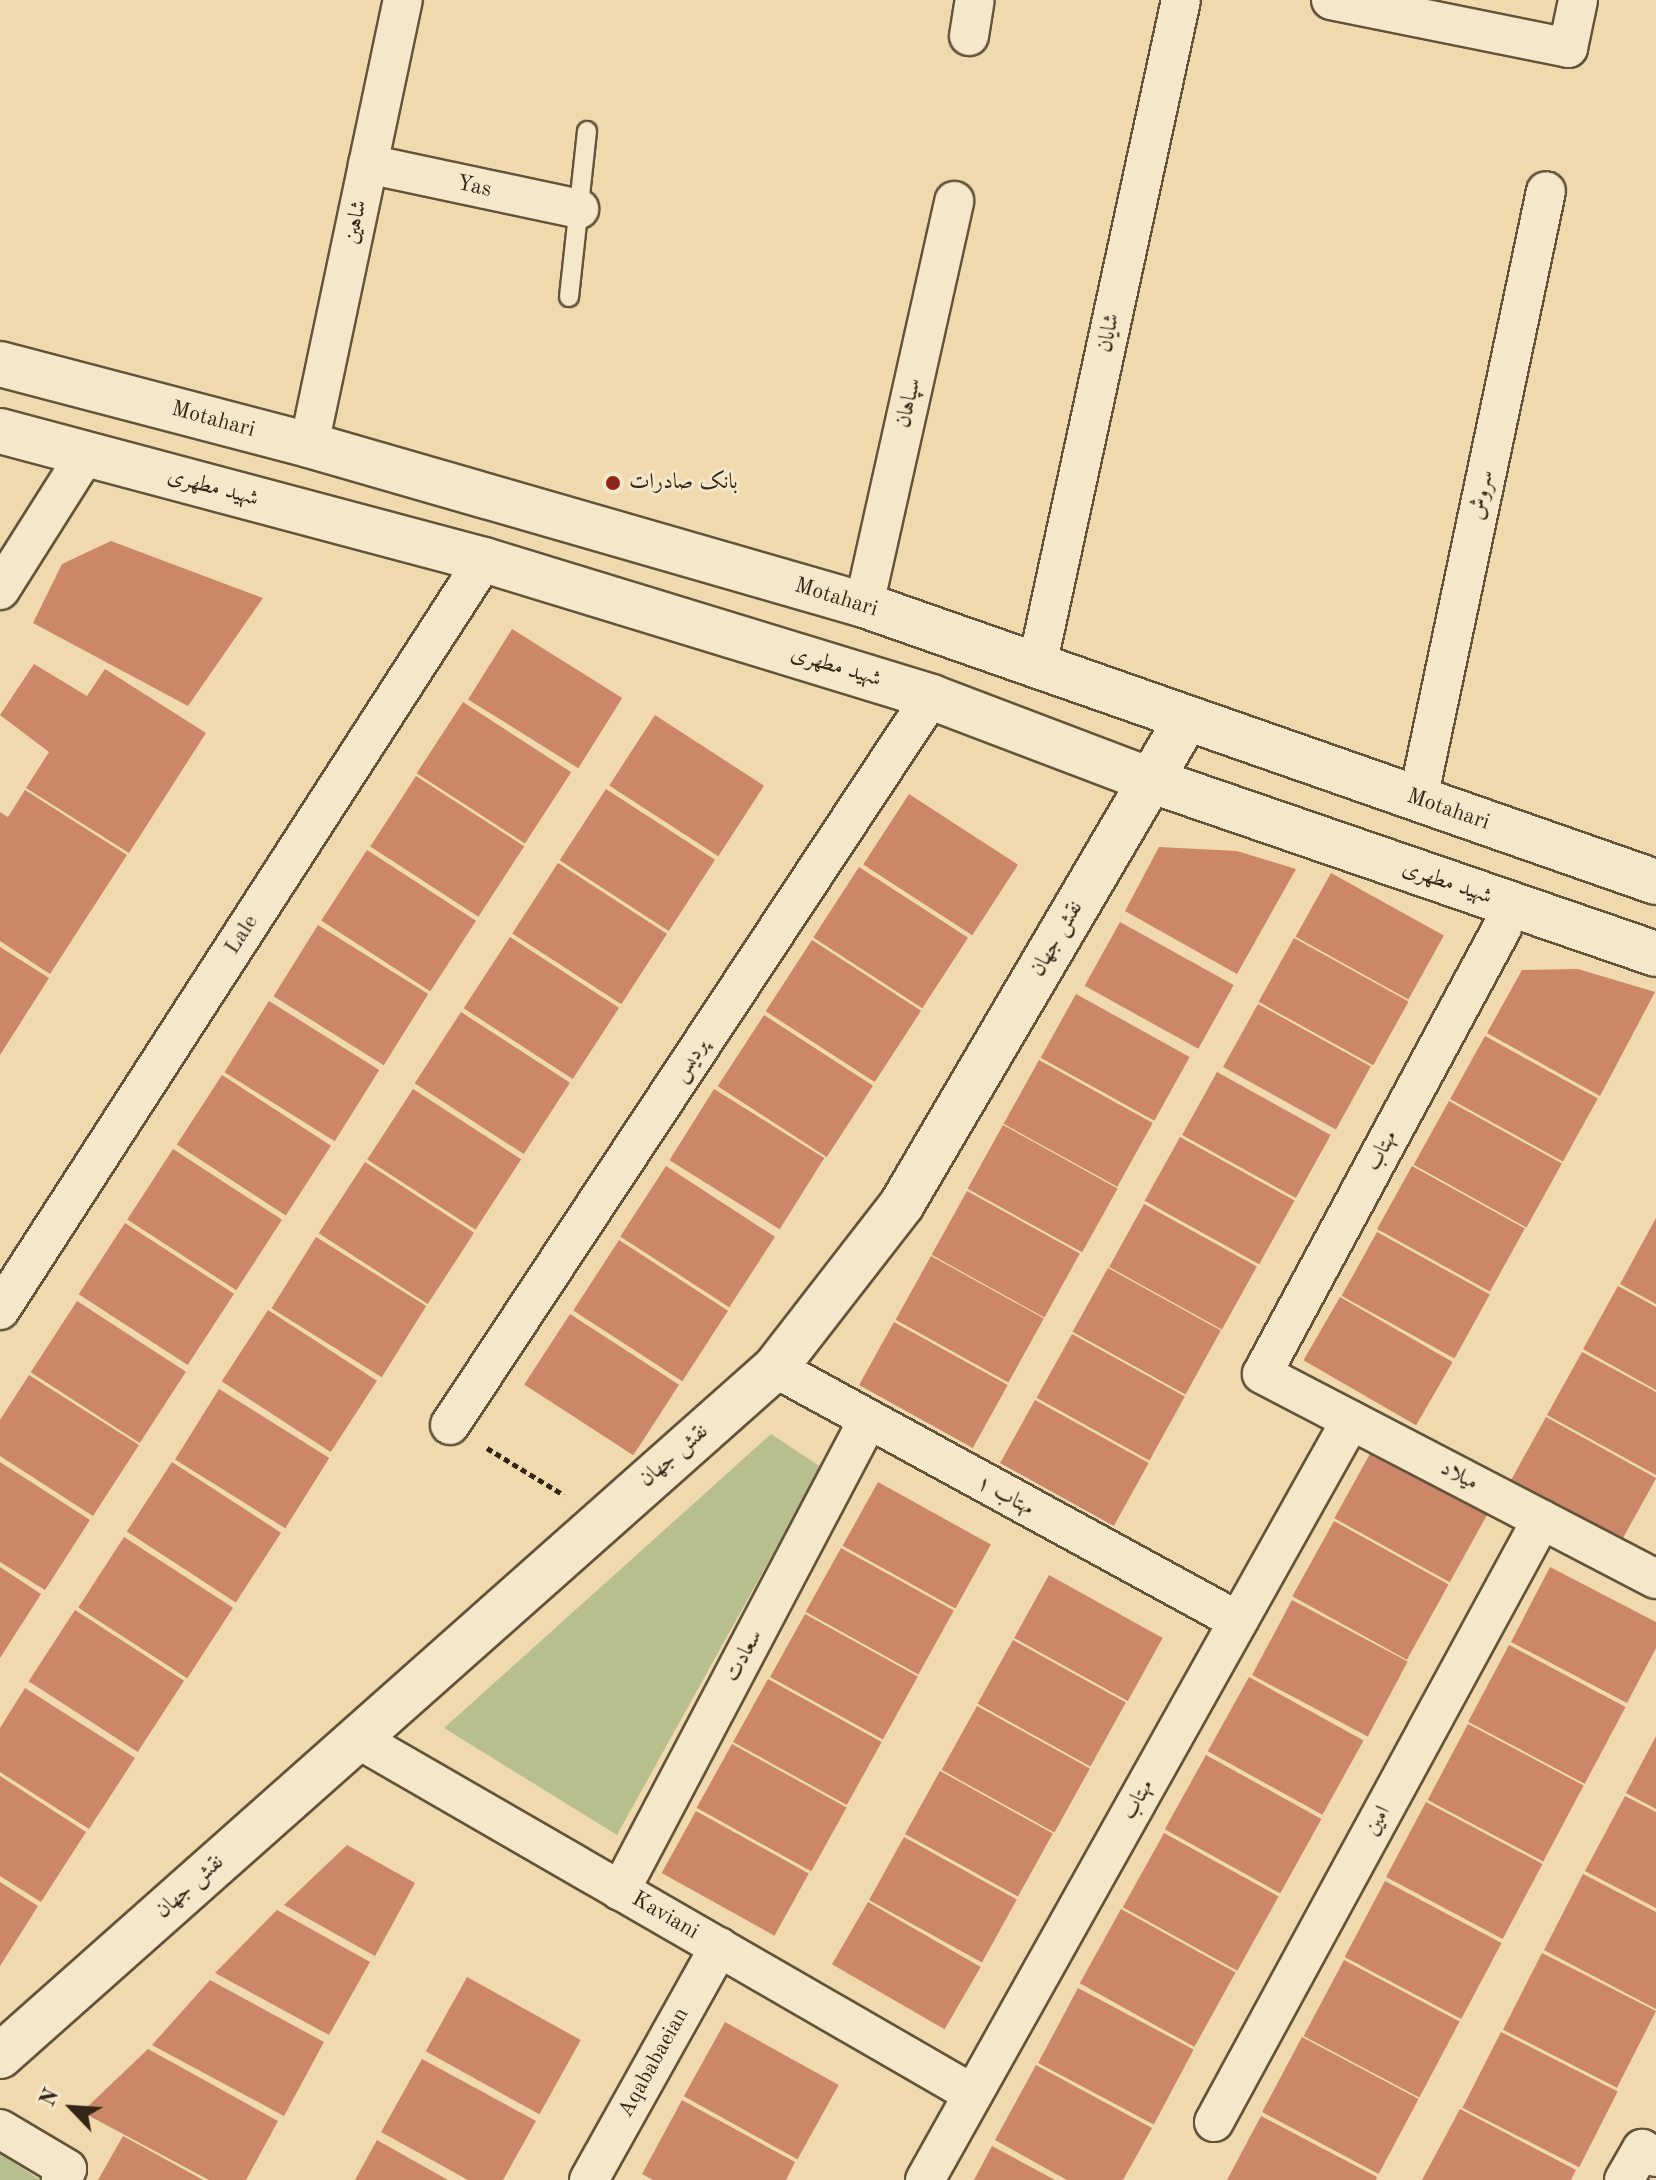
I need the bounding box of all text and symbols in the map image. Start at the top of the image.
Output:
street label: Yas [454,170,494,204]
street label: شاهین [338,198,374,246]
street label: شایان [1092,311,1126,355]
street label: سپاهان [890,375,928,431]
street label: Motahari [168,396,258,444]
street label: شهید مطهری [165,463,261,513]
street label: سروش [1464,468,1500,522]
place label: بانک صادرات [629,470,738,496]
marker: بانک صادرات [604,474,622,492]
street label: Motahari [791,573,881,623]
street label: شهید مطهری [788,641,884,693]
street label: Motahari [1403,784,1493,836]
street label: شهید مطهری [1399,855,1495,911]
street label: نقش جهان [1025,896,1089,982]
street label: Lale [220,910,264,960]
street label: پردیس [667,1034,715,1088]
street label: مهتاب [1360,1126,1404,1176]
street label: نقش جهان [634,1419,714,1493]
street label: میلاد [1436,1455,1482,1497]
street label: مهتاب ۱ [972,1470,1038,1522]
street label: سعادت [719,1625,769,1687]
street label: مهتاب [1116,1775,1160,1825]
street label: امین [1359,1801,1397,1841]
street label: نقش جهان [150,1849,230,1925]
street label: Kaviani [627,1886,703,1946]
street label: Aqababaeian [613,2003,695,2123]
north arrow [32,2068,112,2148]
text: N [37,2086,64,2110]

